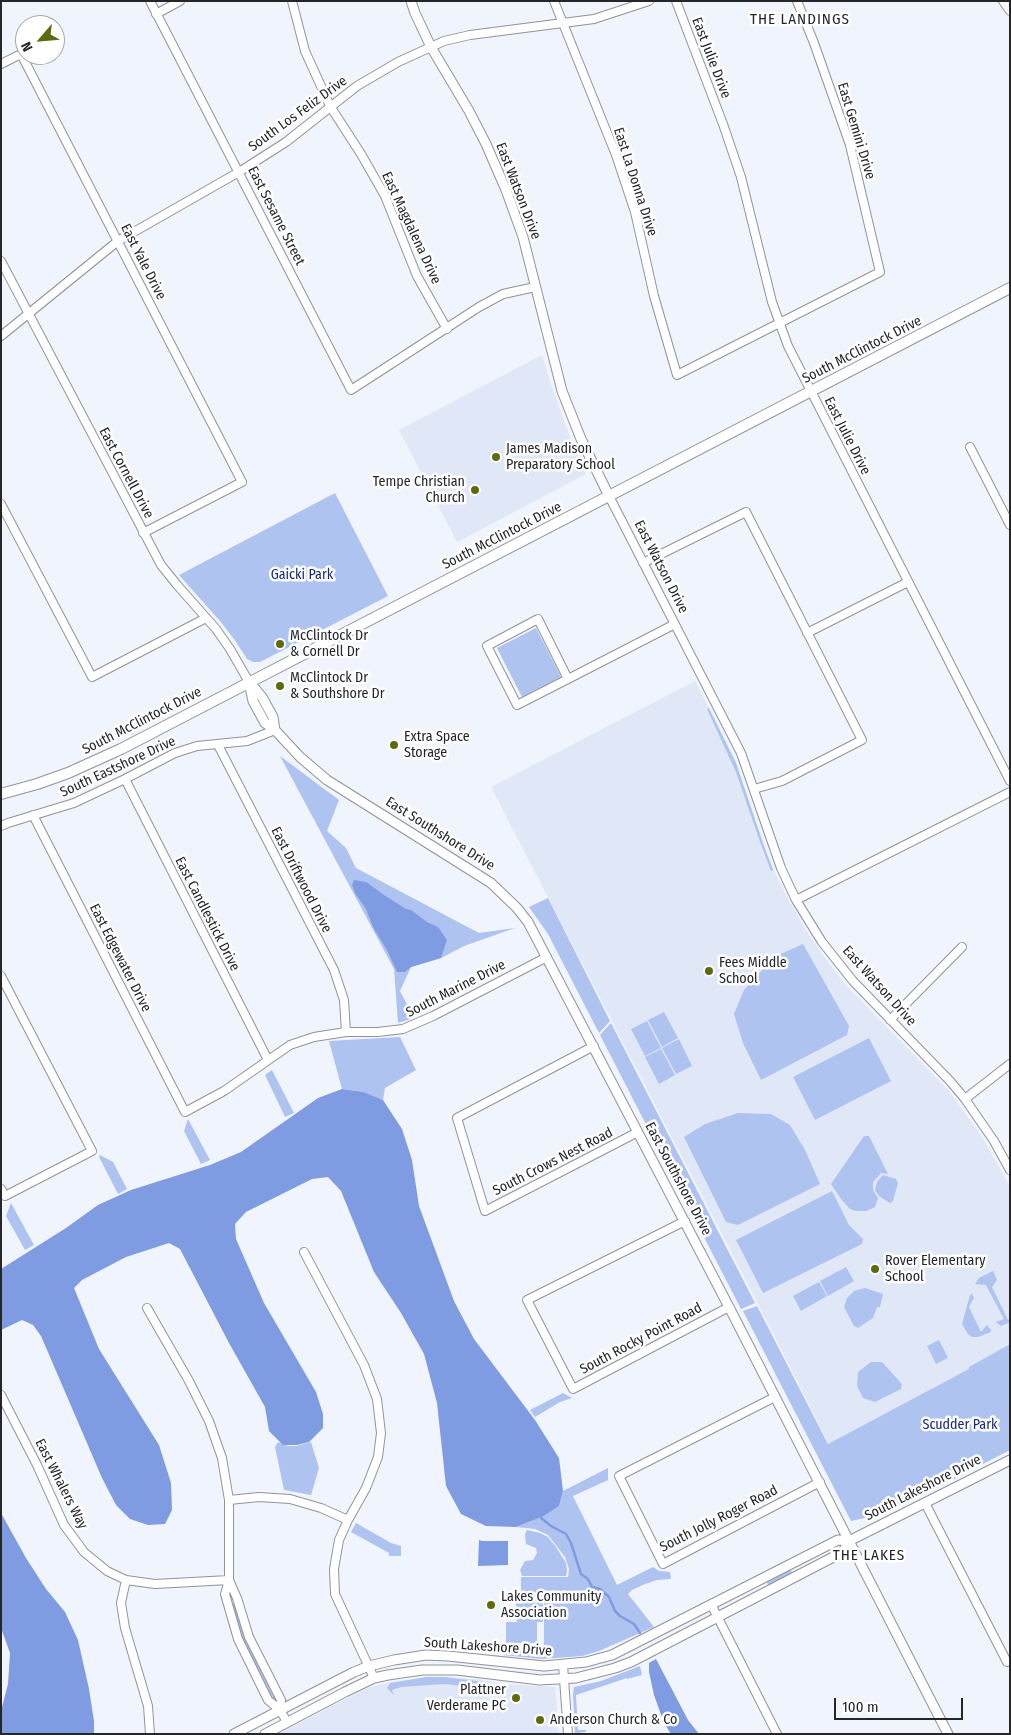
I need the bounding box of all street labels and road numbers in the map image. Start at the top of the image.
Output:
street label: East Julie Drive [688,15,734,101]
street label: South Los Feliz Drive [245,73,351,155]
street label: East Gemini Drive [833,81,879,181]
street label: East La Donna Drive [610,126,660,238]
street label: East Watson Drive [492,140,544,242]
street label: East Sesame Street [244,164,308,268]
street label: East Magdalena Drive [378,169,444,287]
street label: East Yale Drive [117,221,169,303]
street label: South McClintock Drive [800,313,924,387]
street label: East Julie Drive [820,394,874,478]
street label: East Cornell Drive [95,425,157,521]
street label: South McClintock Drive [440,499,564,573]
street label: East Watson Drive [630,518,692,616]
street label: South McClintock Drive [80,684,204,758]
street label: South Eastshore Drive [58,733,178,801]
street label: East Southshore Drive [382,794,498,874]
street label: East Driftwood Drive [267,824,335,936]
street label: East Candlestick Drive [171,854,243,974]
street label: East Edgewater Drive [85,901,155,1015]
street label: East Watson Drive [839,942,919,1030]
street label: South Marine Drive [403,957,509,1021]
street label: East Southshore Drive [641,1120,715,1238]
street label: South Crows Nest Road [490,1124,616,1200]
street label: South Rocky Point Road [577,1300,705,1378]
street label: East Whalers Way [31,1436,91,1532]
street label: South Lakeshore Drive [862,1451,984,1525]
street label: South Jolly Roger Road [657,1482,781,1556]
street label: South Lakeshore Drive [423,1634,553,1660]

